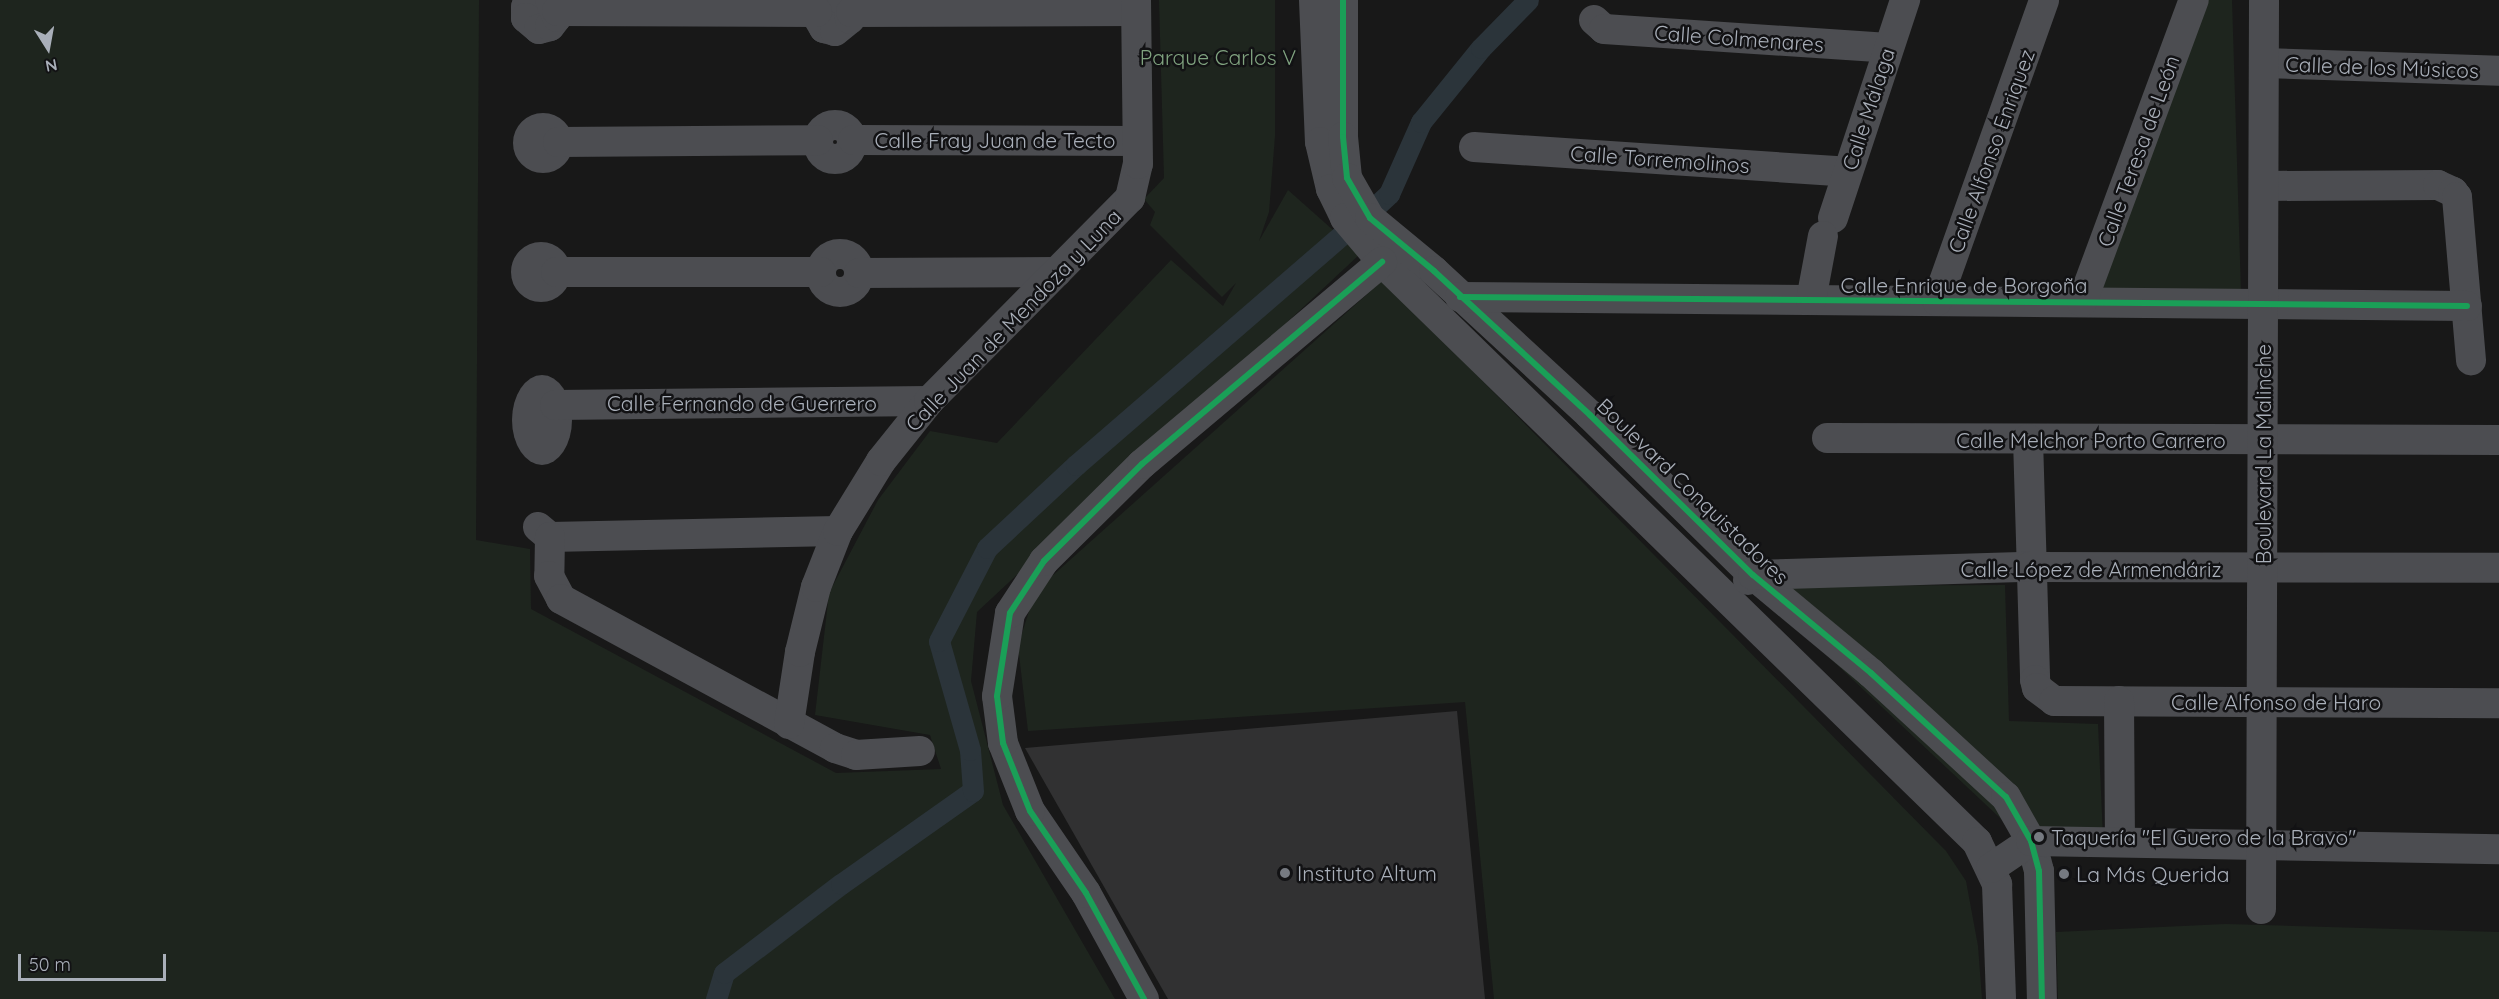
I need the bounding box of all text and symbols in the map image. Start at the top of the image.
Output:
north arrow [18,18,78,78]
street label: Calle Colmenares [1653,20,1825,56]
park label: Parque Carlos V [1140,44,1296,70]
street label: Calle Málaga [1836,45,1900,173]
street label: Calle Alfonso Enriquez [1942,46,2040,256]
street label: Calle de los Músicos [2285,51,2479,83]
street label: Calle Teresa de León [2092,52,2184,250]
text: N [44,55,59,77]
street label: Calle Fray Juan de Tecto [875,127,1115,153]
street label: Calle Torremolinos [1569,140,1751,178]
street label: Calle Juan de Mendoza y Luna [900,204,1126,436]
street label: Calle Enrique de Borgoña [1840,272,2088,298]
street label: Boulevard La Malinche [2250,344,2276,564]
street label: Calle Fernando de Guerrero [607,390,877,416]
street label: Boulevard Conquistadores [1592,393,1794,589]
street label: Calle Melchor Porto Carrero [1956,427,2226,453]
street label: Calle López de Armendáriz [1961,556,2221,582]
street label: Calle Alfonso de Haro [2171,689,2381,715]
place label: Taquería "El Guero de la Bravo" [2051,824,2356,850]
marker: Taquería "El Guero de la Bravo" [2032,830,2046,844]
place label: Instituto Altum [1297,860,1437,886]
place label: La Más Querida [2076,861,2229,887]
marker: Instituto Altum [1278,866,1292,880]
marker: La Más Querida [2057,867,2071,881]
scale bar [21,942,170,980]
text: 50 m [29,953,71,976]

